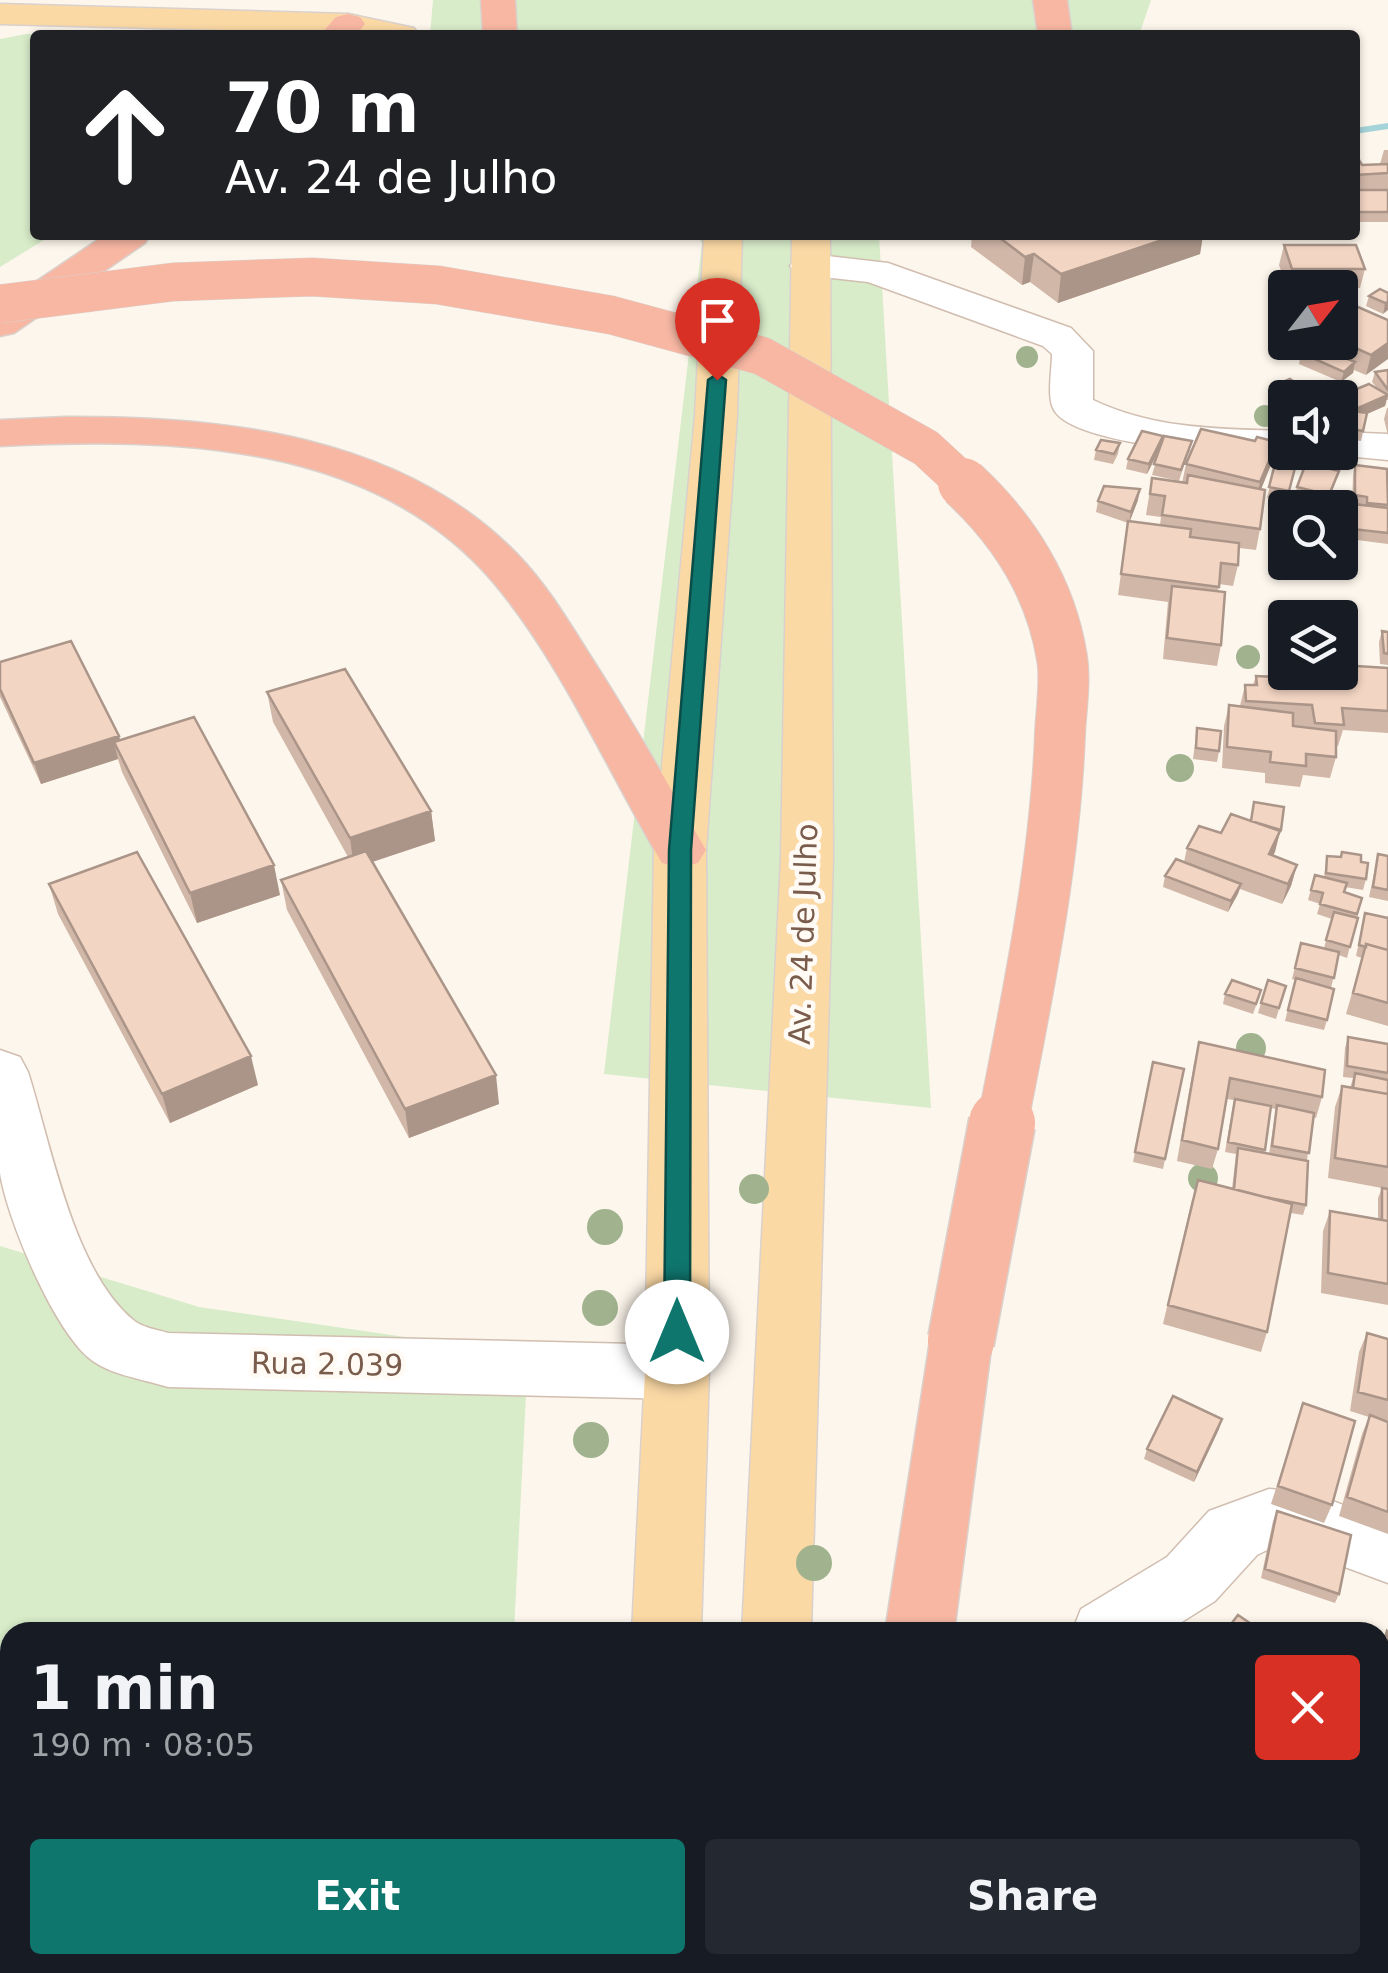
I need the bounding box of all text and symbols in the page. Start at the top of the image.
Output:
text: 70 m [225,67,420,149]
icon: ahead [60,70,190,200]
text: Av. 24 de Julho [225,151,557,204]
north arrow [1268,270,1358,360]
map controls [1268,270,1358,690]
pin [675,278,760,381]
icon: arrive [690,293,745,348]
button: sound [1268,380,1358,470]
button: search [1268,490,1358,580]
button: layers [1268,600,1358,690]
street label: Av. 24 de Julho [782,823,824,1045]
position arrow [625,1280,729,1384]
street label: Rua 2.039 [251,1345,403,1383]
text: 1 min [30,1653,218,1723]
button: close [1255,1655,1360,1760]
text: 190 m · 08:05 [30,1726,255,1764]
button: Exit [30,1839,685,1954]
button: Share [705,1839,1360,1954]

